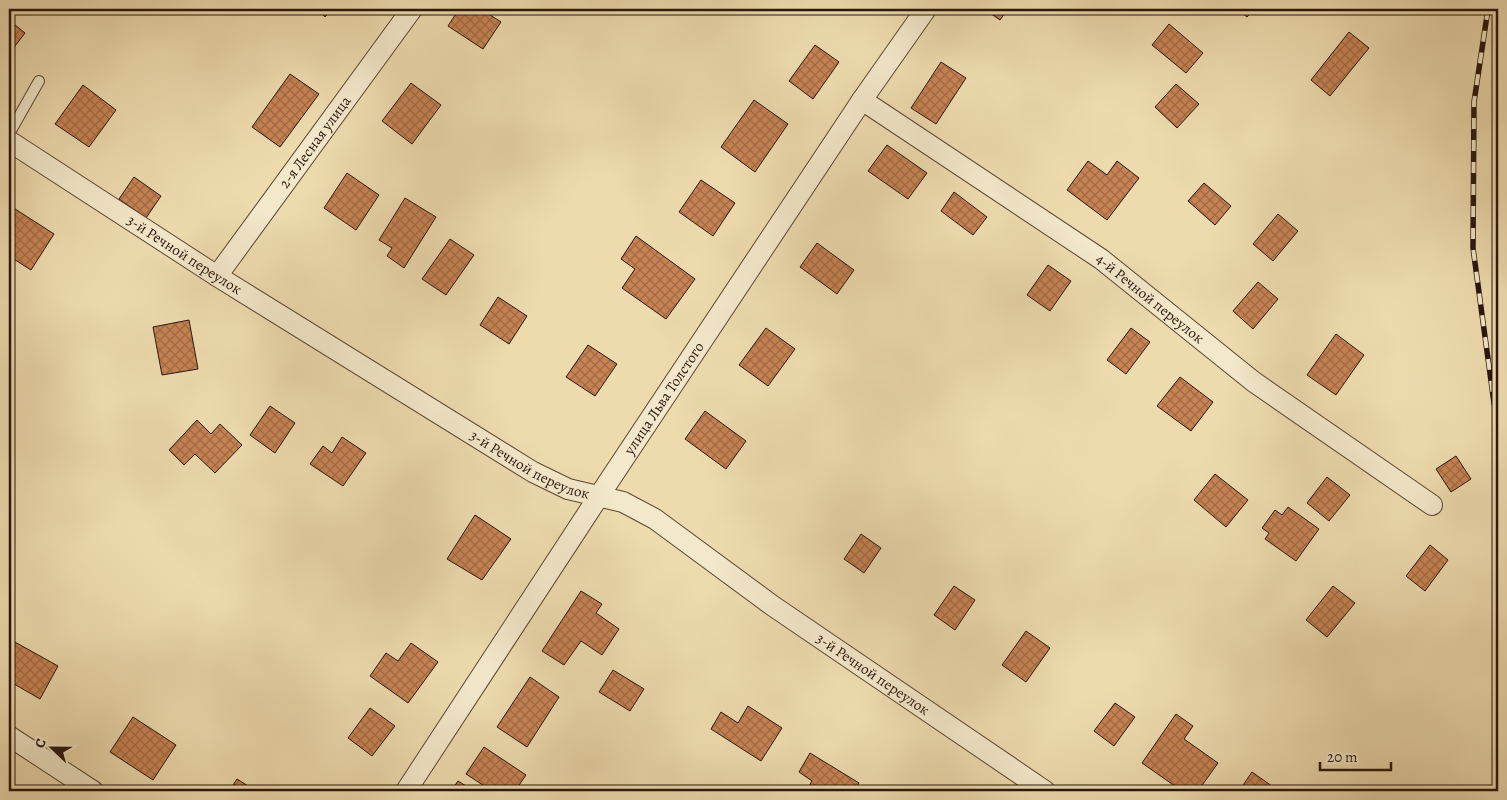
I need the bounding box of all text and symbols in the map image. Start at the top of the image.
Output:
street label: 2-я Лесная улица [274,92,355,192]
street label: 3-й Речной переулок [123,210,246,299]
street label: 4-й Речной переулок [1092,248,1209,348]
street label: улица Льва Толстого [619,338,709,459]
street label: 3-й Речной переулок [466,425,592,504]
street label: 3-й Речной переулок [812,628,934,720]
north arrow [28,722,78,772]
text: С [30,735,51,751]
scale bar [1320,740,1391,772]
text: 20 m [1327,747,1358,767]

